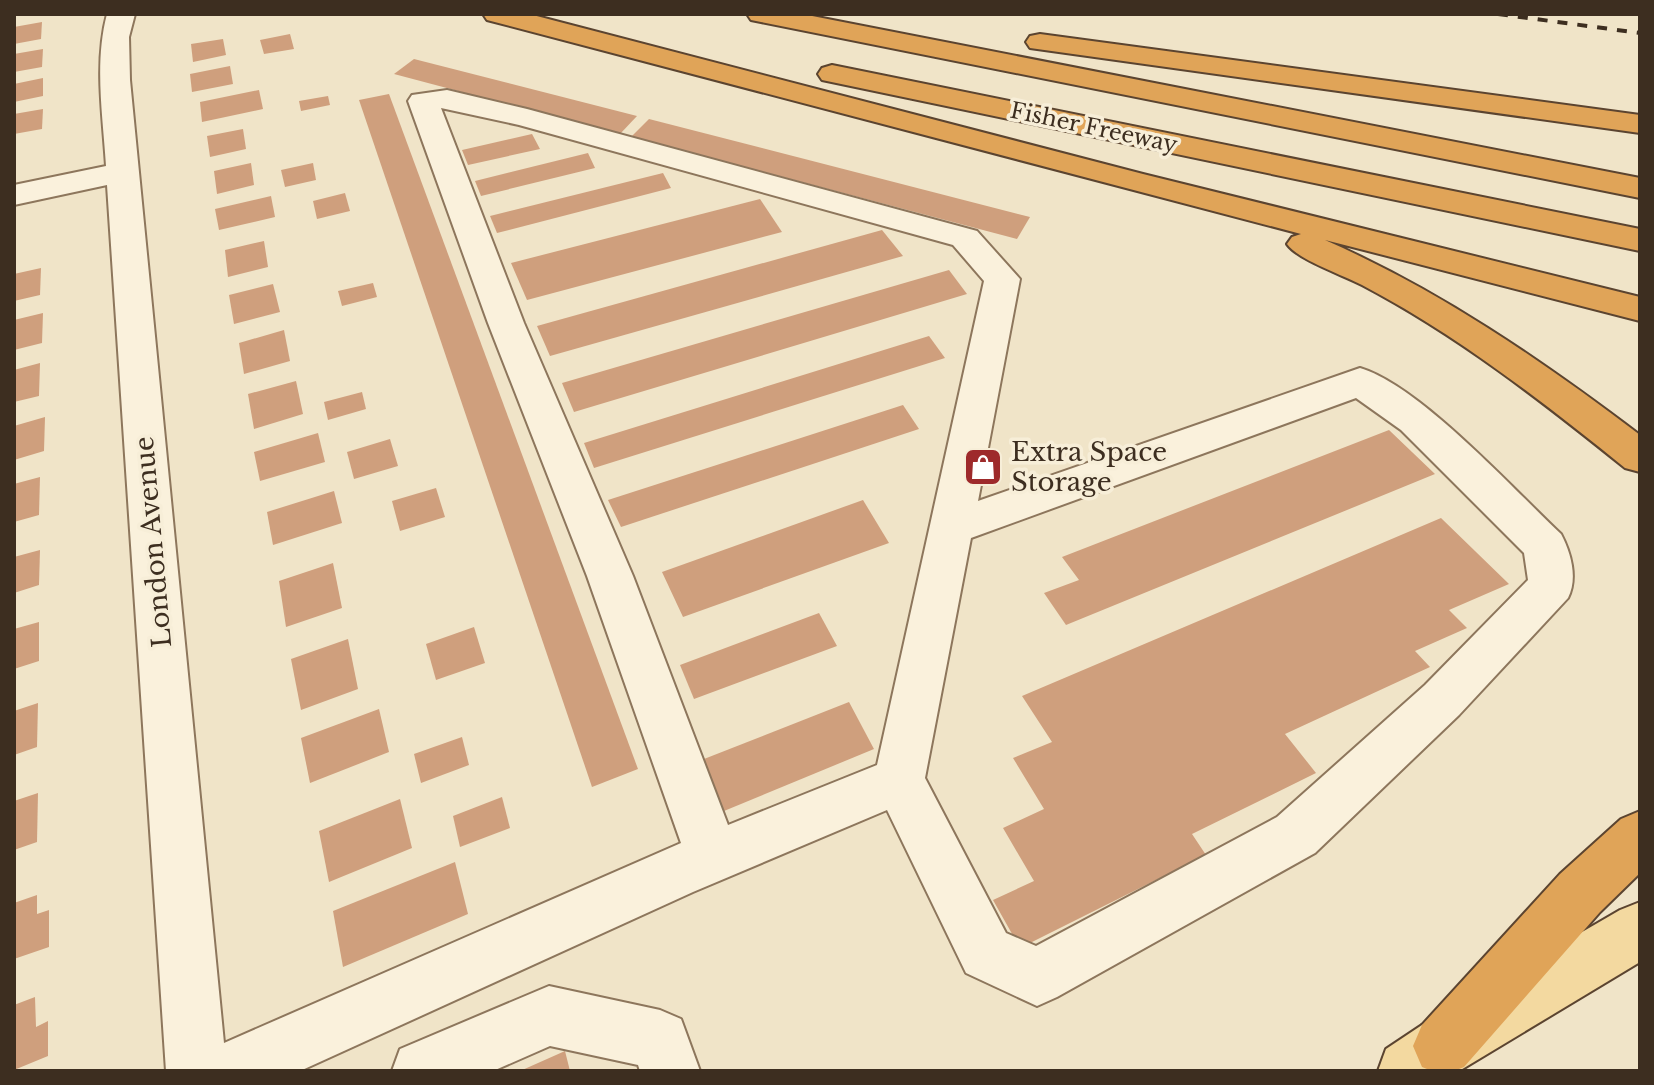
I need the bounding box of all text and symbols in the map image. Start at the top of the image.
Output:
street label: Fisher Freeway [1008,97,1180,158]
street label: London Avenue [128,435,178,649]
place label: Extra Space Storage [1011,436,1167,498]
shop icon: Extra Space Storage [962,446,1004,488]

